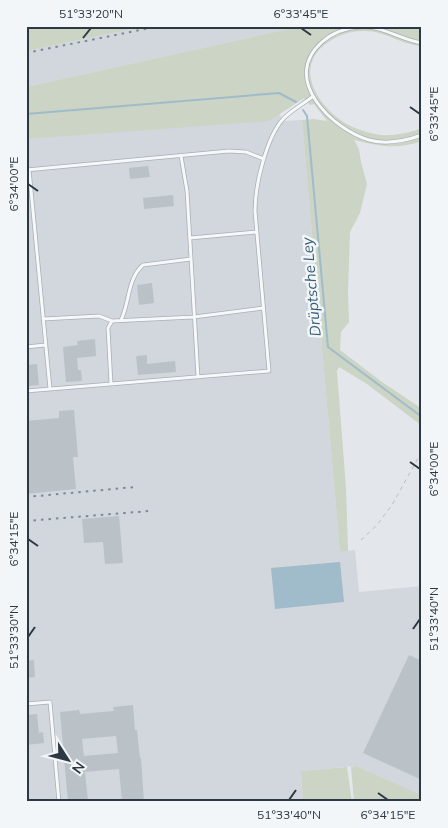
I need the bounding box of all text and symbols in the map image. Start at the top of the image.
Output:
text: 51°33'20"N [59,6,123,21]
text: 6°33'45"E [274,6,328,21]
text: 6°33'45"E [426,87,441,141]
text: 6°34'00"E [6,157,21,211]
water label: Drüptsche Ley [297,236,325,337]
text: 6°34'00"E [426,442,441,496]
text: 6°34'15"E [6,512,21,566]
text: 51°33'40"N [426,587,441,651]
text: 51°33'30"N [6,605,21,669]
north arrow [42,736,92,786]
text: N [68,758,89,777]
text: 51°33'40"N [257,807,321,822]
text: 6°34'15"E [361,807,415,822]

